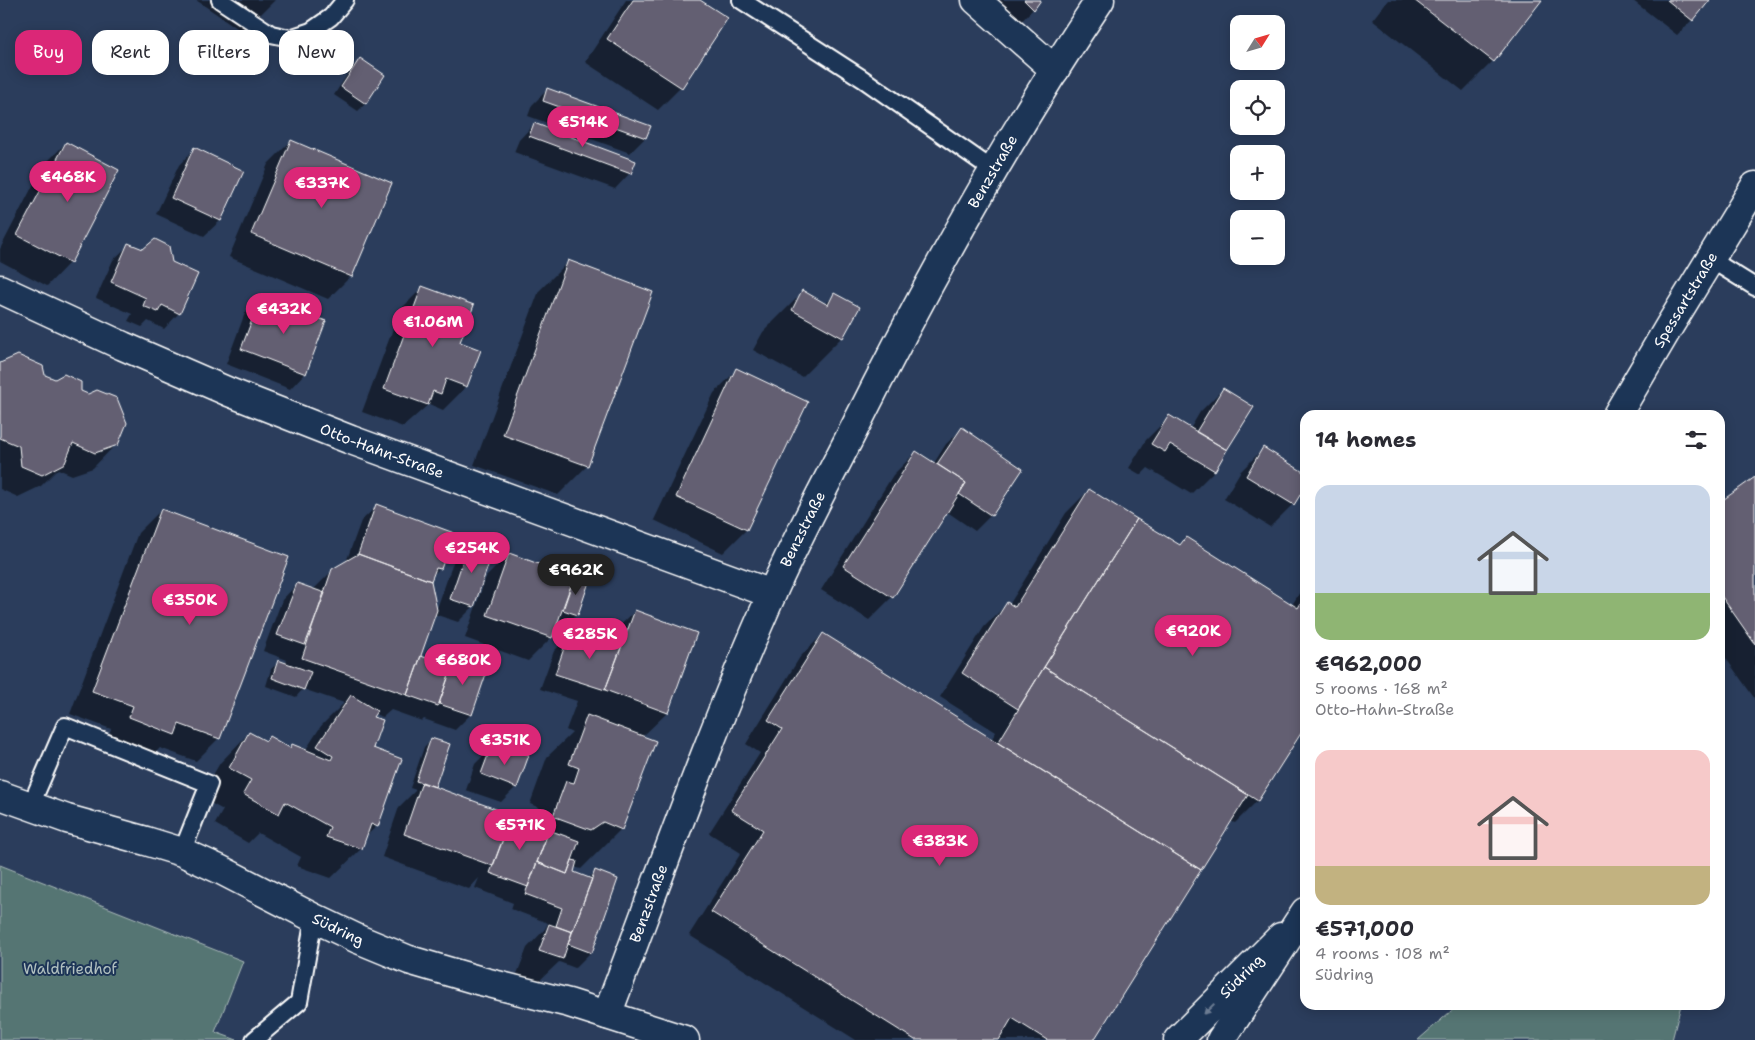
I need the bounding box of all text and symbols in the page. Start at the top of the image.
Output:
north arrow [1230,15,1285,70]
map controls [1230,15,1285,265]
chip: Buy [15,30,82,75]
chip: Rent [92,30,169,75]
chip: Filters [179,30,269,75]
chip: New [279,30,354,75]
button: locate [1230,80,1285,135]
pin: €514K [548,106,618,148]
text: €514K [558,111,608,132]
street label: Benzstraße [963,131,1022,212]
button: + [1230,145,1285,200]
pin: €468K [33,160,103,203]
text: €468K [40,166,96,187]
pin: €337K [287,166,357,209]
text: €337K [295,172,349,193]
button: − [1230,210,1285,265]
street label: Spessartstraße [1649,248,1722,351]
pin: €432K [249,292,319,335]
text: €432K [257,298,311,319]
pin: €1.06M [392,306,474,348]
text: €1.06M [403,311,463,332]
street label: Otto-Hahn-Straße [317,419,447,483]
text: 14 homes [1315,426,1416,454]
icon: filters [1682,426,1710,454]
street label: Benzstraße [776,488,830,570]
icon: home [1468,518,1558,608]
pin: €254K [437,532,507,574]
text: €254K [445,537,499,558]
pin: €962K [541,554,611,596]
text: €962K [548,559,604,580]
pin: €350K [155,584,225,626]
text: €350K [163,589,217,610]
pin: €920K [1158,614,1228,657]
pin: €285K [555,618,625,660]
text: €920K [1165,620,1221,641]
text: €285K [563,623,617,644]
pin: €680K [428,644,498,686]
text: €680K [435,649,491,670]
text: €962,000 [1315,650,1422,678]
text: 5 rooms · 168 m² [1315,678,1448,699]
text: Otto-Hahn-Straße [1315,699,1454,720]
pin: €351K [470,724,540,766]
text: €351K [480,729,530,750]
icon: home [1468,783,1558,873]
pin: €571K [485,808,555,851]
text: €571K [495,814,545,835]
pin: €383K [905,824,975,867]
text: €383K [912,830,968,851]
street label: Benzstraße [625,862,672,946]
street label: Südring [309,909,367,950]
text: €571,000 [1315,915,1414,943]
text: 4 rooms · 108 m² [1315,943,1450,964]
street label: Südring [1215,950,1268,1003]
park label: Waldfriedhof [23,959,118,979]
text: Südring [1315,964,1374,985]
one-way arrow [1203,1003,1215,1015]

